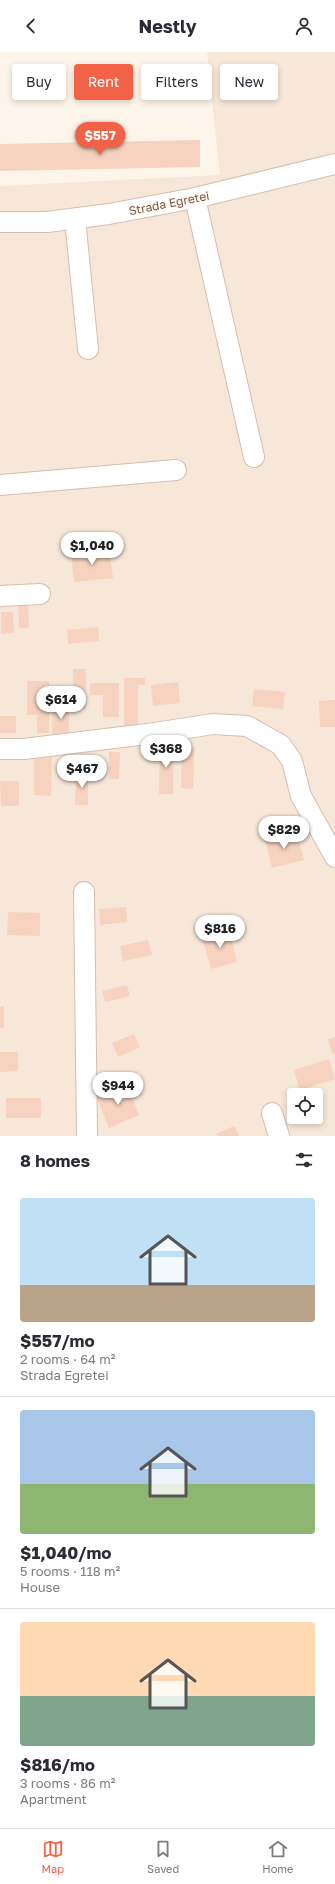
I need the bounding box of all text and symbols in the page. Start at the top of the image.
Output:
icon: back [20,15,42,37]
text: Nestly [139,15,196,37]
icon: person [293,15,315,37]
chip: Buy [12,64,66,100]
chip: Rent [74,64,133,100]
chip: Filters [141,64,212,100]
chip: New [220,64,278,100]
pin: $557 [76,122,124,156]
text: $557 [84,127,116,143]
street label: Strada Egretei [127,188,211,218]
pin: $1,040 [59,532,125,566]
text: $1,040 [70,537,114,553]
pin: $614 [37,686,85,720]
text: $614 [45,691,77,707]
pin: $368 [142,735,190,769]
text: $368 [149,740,183,756]
pin: $467 [58,755,106,789]
text: $467 [66,760,98,776]
pin: $829 [260,816,308,850]
text: $829 [267,821,301,837]
pin: $816 [196,915,244,949]
text: $816 [204,920,236,936]
pin: $944 [94,1072,142,1106]
text: $944 [101,1077,135,1093]
map controls [287,1088,323,1124]
button: locate [287,1088,323,1124]
icon: filters [293,1149,315,1171]
text: 8 homes [20,1150,90,1171]
icon: home [132,1224,204,1296]
text: $557/mo [20,1330,95,1351]
text: 2 rooms · 64 m² [20,1351,115,1367]
text: Strada Egretei [20,1367,109,1383]
icon: home [132,1436,204,1508]
text: $1,040/mo [20,1542,112,1563]
text: 5 rooms · 118 m² [20,1563,120,1579]
text: House [20,1579,60,1595]
icon: home [132,1648,204,1720]
text: $816/mo [20,1754,95,1775]
text: 3 rooms · 86 m² [20,1775,115,1791]
text: Apartment [20,1791,87,1807]
tab: Map [42,1838,64,1875]
tab: Saved [147,1838,179,1875]
tab: Home [262,1838,293,1875]

